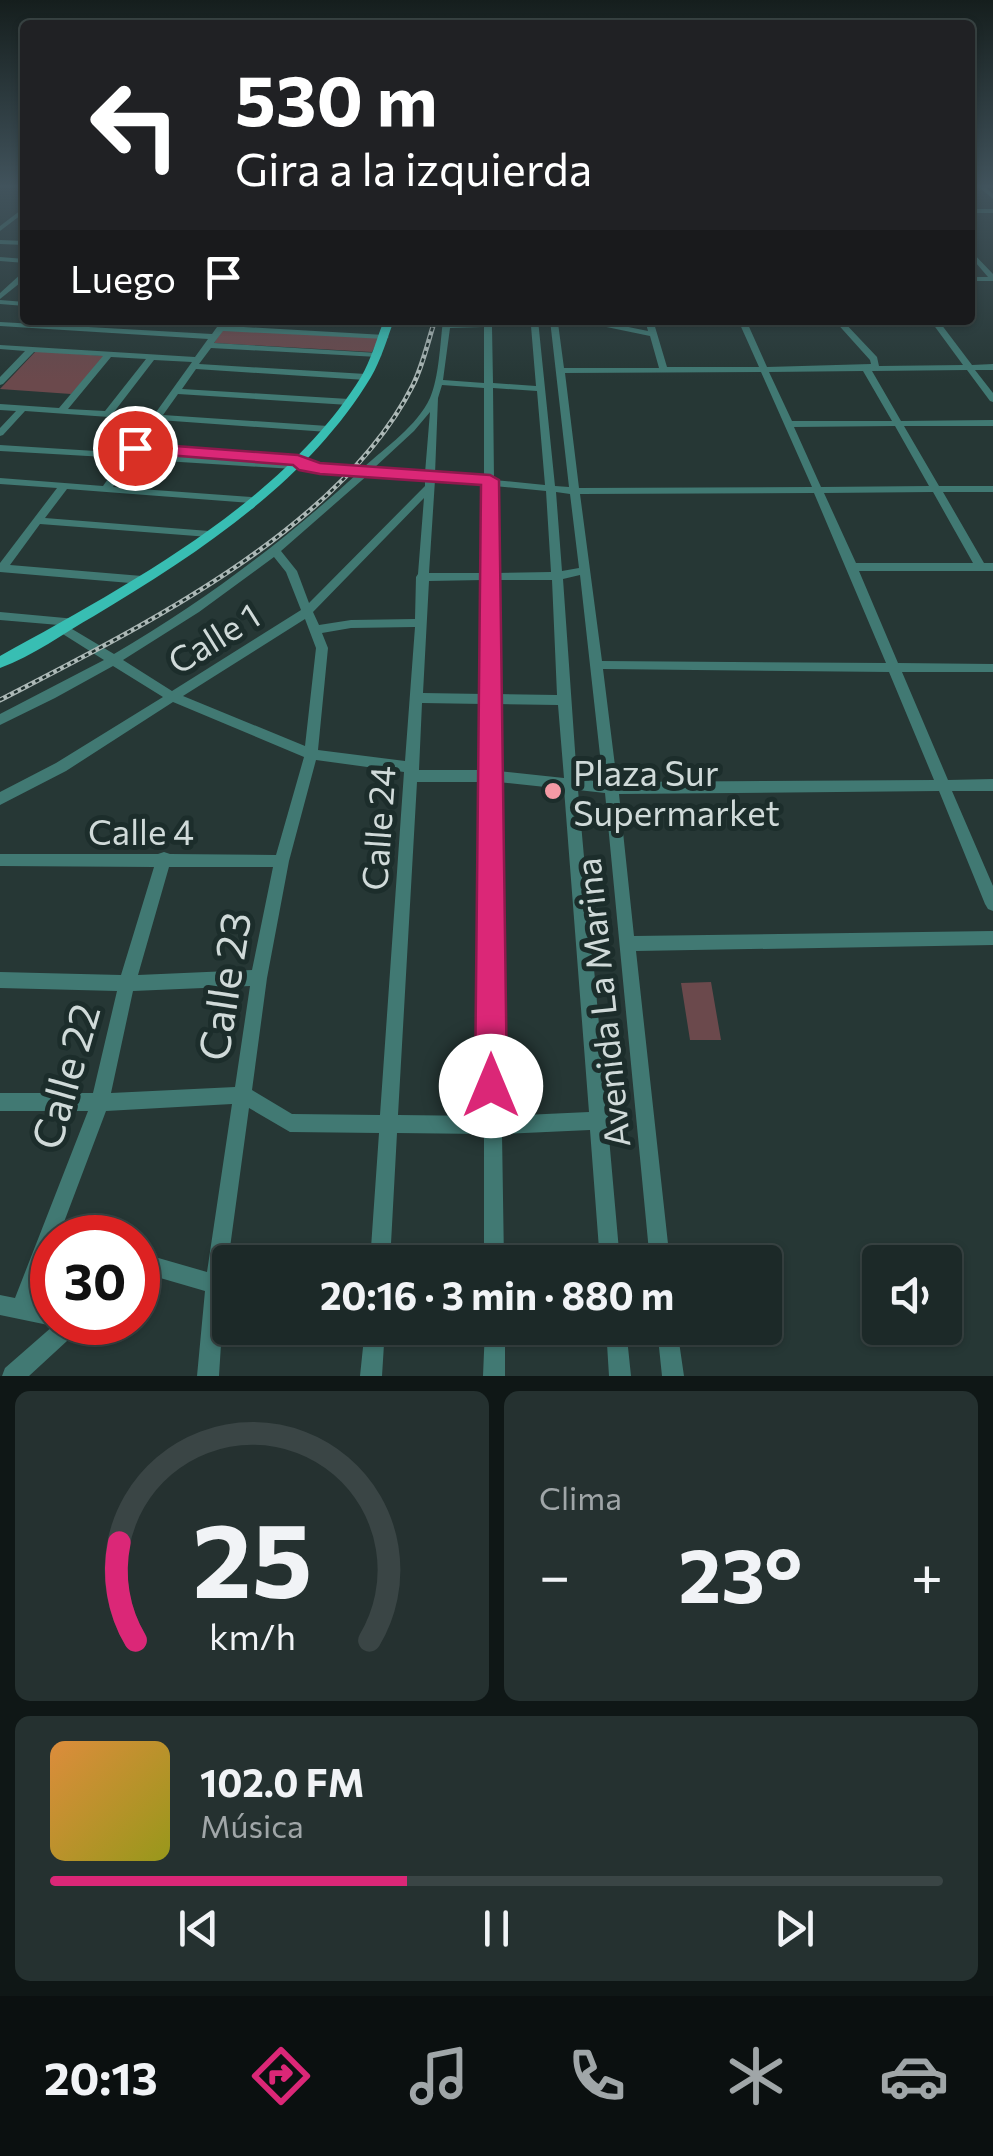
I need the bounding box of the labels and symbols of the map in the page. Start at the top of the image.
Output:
pin [93,406,178,491]
street label: Calle 1 [159,592,267,682]
place label: Plaza Sur Supermarket [573,750,780,833]
street label: Calle 24 [351,764,403,892]
marker: Plaza Sur Supermarket [542,780,564,802]
street label: Calle 4 [88,809,194,852]
street label: Avenida La Marina [564,856,638,1150]
street label: Calle 23 [186,908,260,1064]
street label: Calle 22 [18,997,110,1155]
position arrow [439,1034,543,1138]
speed limit sign: 30 [30,1215,160,1345]

